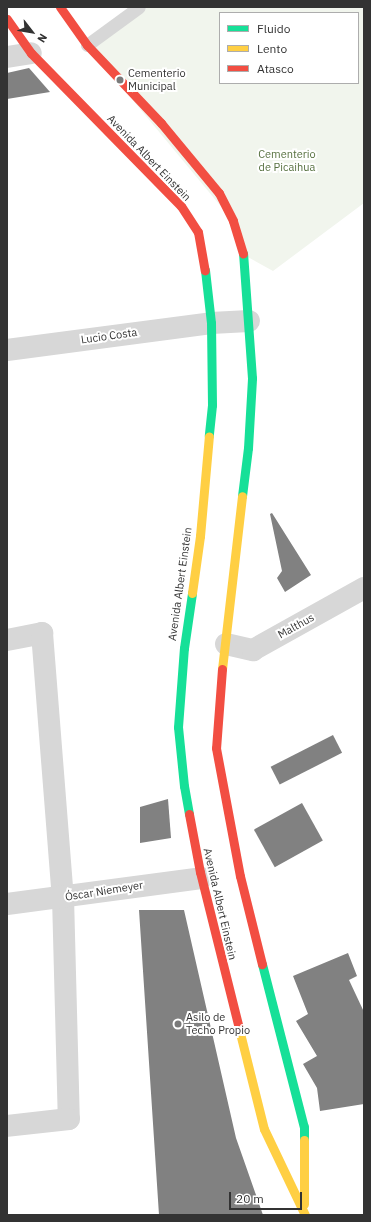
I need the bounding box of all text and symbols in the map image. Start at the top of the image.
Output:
north arrow [12,12,52,52]
legend [219,12,359,84]
text: Fluido [257,21,290,36]
text: N [34,31,50,45]
text: Lento [257,41,287,56]
text: Atasco [257,61,294,76]
place label: Cementerio Municipal [128,67,186,93]
marker: Cementerio Municipal [115,75,125,85]
street label: Avenida Albert Einstein [104,112,194,204]
park label: Cementerio de Picaihua [258,148,316,174]
street label: Lucio Costa [80,326,138,346]
street label: Avenida Albert Einstein [165,526,195,642]
street label: Malthus [276,611,316,641]
street label: Avenida Albert Einstein [201,847,239,961]
street label: Óscar Niemeyer [64,878,144,904]
place label: Asilo de Techo Propio [186,1011,250,1037]
marker: Asilo de Techo Propio [173,1019,183,1029]
scale bar [231,1184,304,1210]
text: 20 m [236,1191,264,1206]

